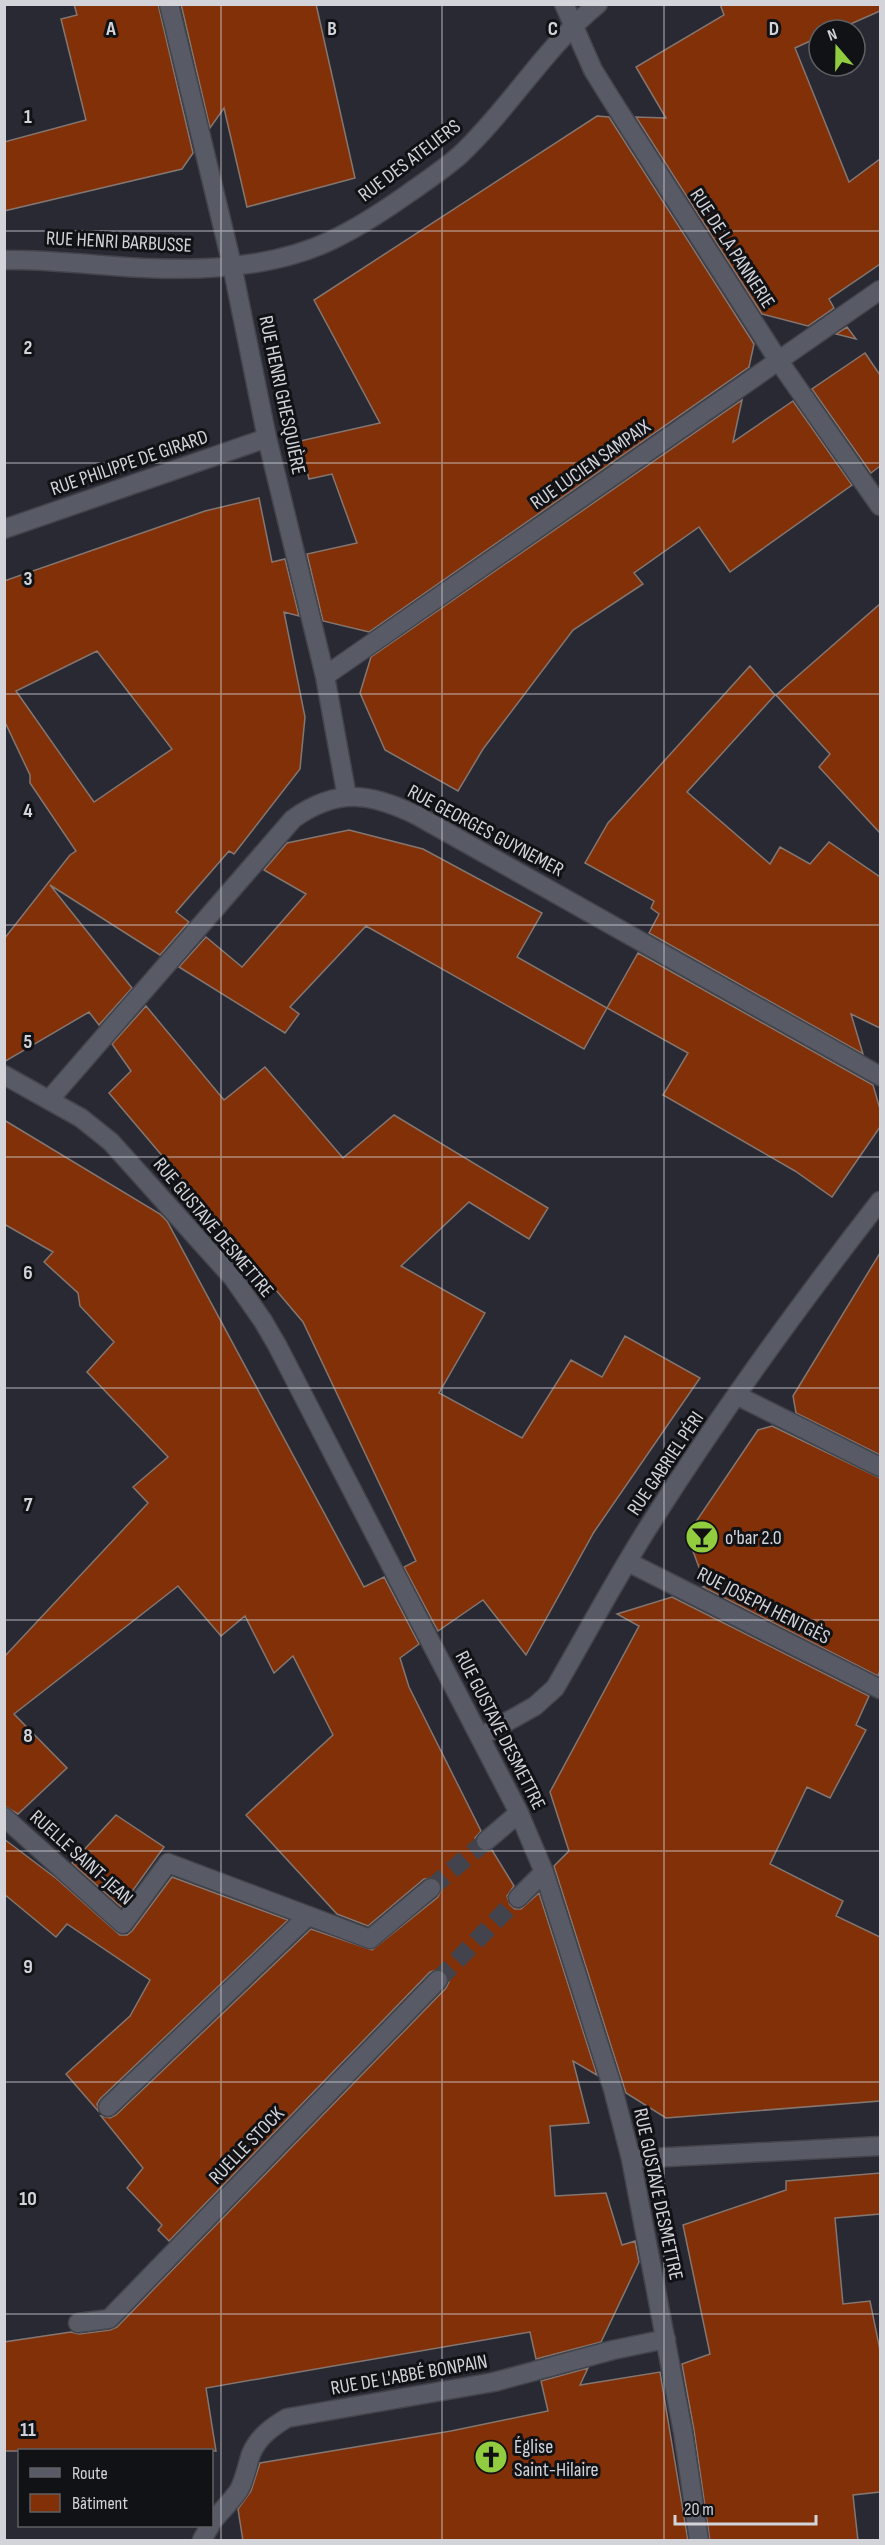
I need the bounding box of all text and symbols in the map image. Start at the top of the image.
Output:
text: A [105,17,116,41]
text: B [327,17,337,41]
text: C [548,17,558,41]
text: D [769,17,779,41]
north arrow [807,18,867,78]
text: N [825,25,840,46]
text: 1 [24,105,32,129]
street label: RUE DES ATELIERS [354,115,465,207]
street label: RUE DE LA PANNERIE [685,184,780,313]
street label: RUE HENRI BARBUSSE [45,226,192,258]
street label: RUE HENRI GHESQUIÈRE [253,313,311,477]
text: 2 [24,336,32,360]
street label: RUE LUCIEN SAMPAIX [526,414,656,515]
street label: RUE PHILIPPE DE GIRARD [47,425,211,501]
text: 3 [24,567,33,591]
street label: RUE GEORGES GUYNEMER [403,780,568,882]
text: 4 [23,799,33,823]
text: 5 [24,1030,33,1054]
street label: RUE GUSTAVE DESMETTRE [148,1153,279,1302]
text: 6 [23,1261,33,1285]
street label: RUE GABRIEL PÉRI [622,1407,709,1520]
text: 7 [24,1493,33,1517]
bar icon: o'bar 2.0 [684,1519,720,1555]
place label: o'bar 2.0 [725,1526,782,1550]
street label: RUE JOSEPH HENTGÈS [693,1562,834,1650]
street label: RUE GUSTAVE DESMETTRE [450,1647,551,1814]
text: 8 [23,1724,33,1748]
street label: RUELLE SAINT-JEAN [25,1805,138,1910]
text: 9 [23,1955,33,1979]
street label: RUELLE STOCK [204,2102,290,2189]
street label: RUE GUSTAVE DESMETTRE [628,2106,688,2282]
text: 10 [19,2187,37,2211]
street label: RUE DE L'ABBÉ BONPAIN [329,2349,489,2401]
text: 11 [20,2418,36,2442]
place label: Église Saint-Hilaire [514,2435,599,2482]
church icon: Église Saint-Hilaire [473,2439,509,2475]
legend [18,2449,213,2527]
text: Route [72,2463,108,2484]
scale bar [675,2488,816,2526]
text: Bâtiment [72,2493,128,2514]
text: 20 m [684,2499,714,2520]

